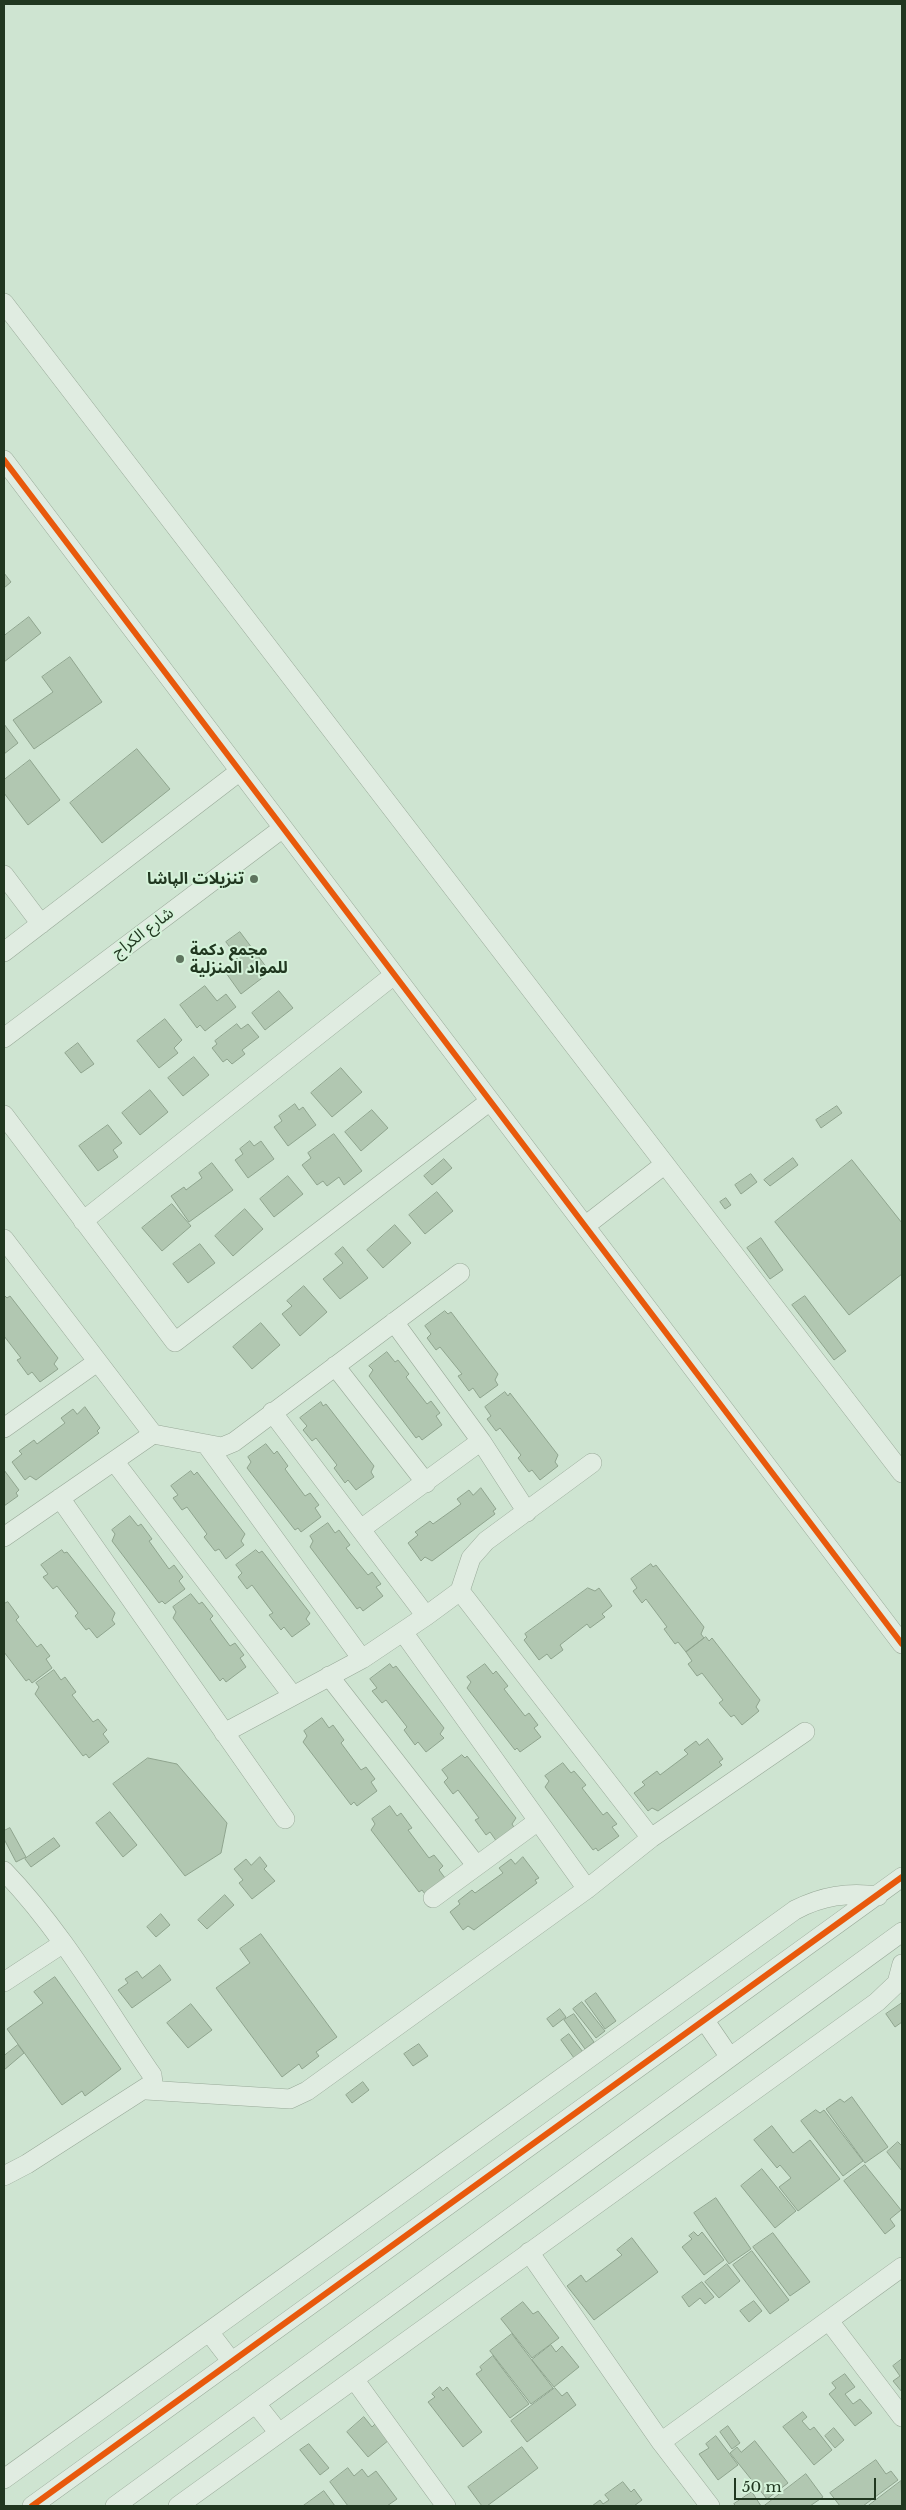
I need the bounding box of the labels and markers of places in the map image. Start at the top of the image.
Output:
place label: تنزيلات الپاشا [147,869,244,889]
marker: تنزيلات الپاشا [248,873,260,885]
place label: مجمع دكمة للمواد المنزلية [190,940,288,978]
marker: مجمع دكمة للمواد المنزلية [174,953,186,965]

